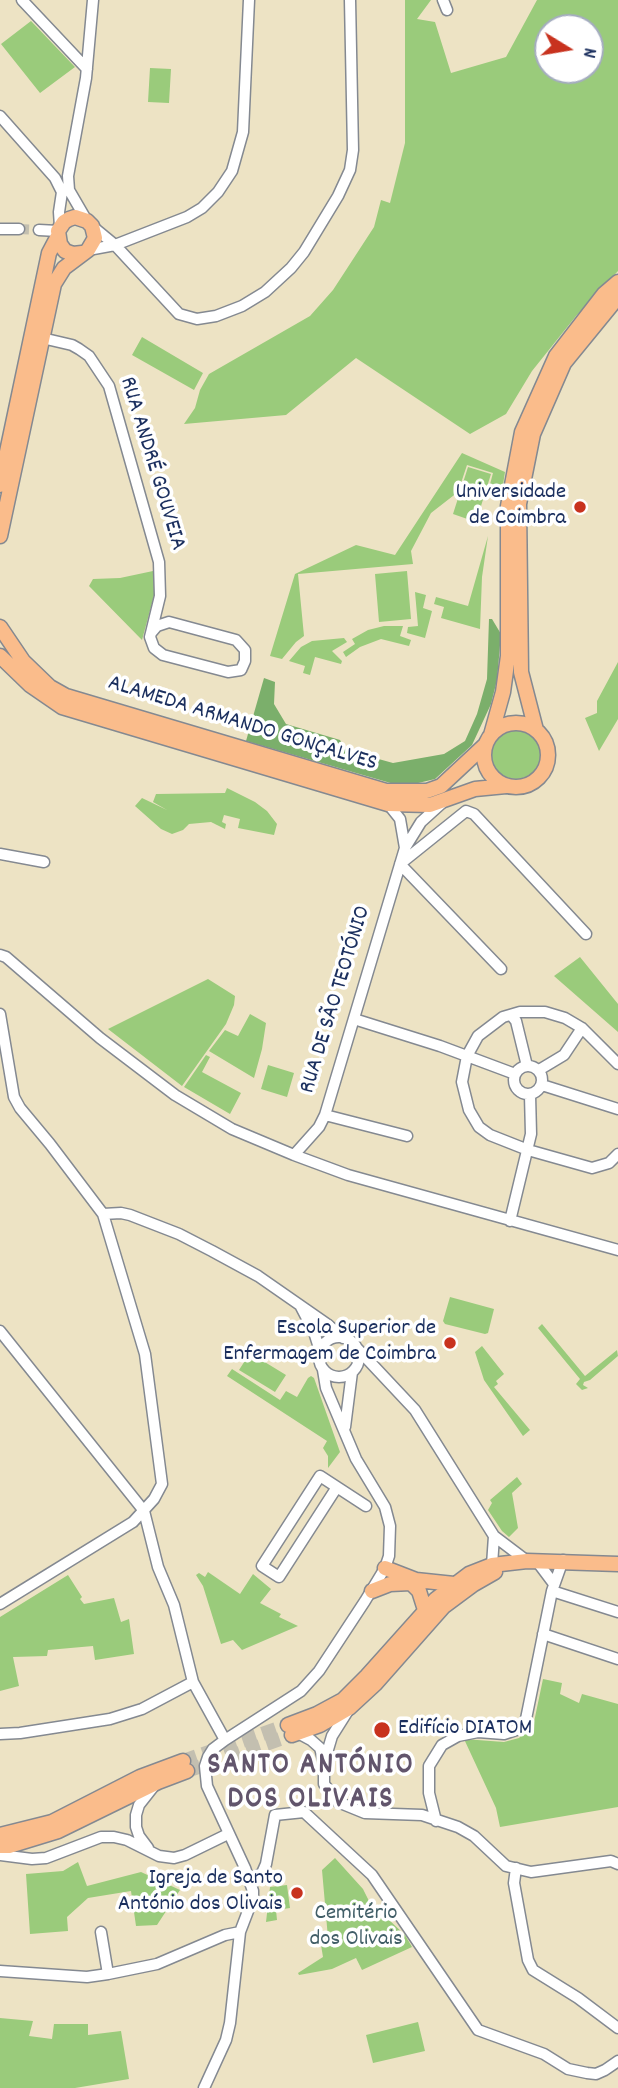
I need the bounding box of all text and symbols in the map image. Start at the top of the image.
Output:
north arrow [534,14,604,84]
text: N [574,46,602,60]
street label: RUA ANDRÉ GOUVEIA [112,374,190,554]
place label: Universidade de Coimbra [455,480,566,534]
marker: Universidade de Coimbra [572,499,588,515]
street label: ALAMEDA ARMANDO GONÇALVES [104,671,380,779]
street label: RUA DE SÃO TEOTÓNIO [295,903,379,1097]
place label: Escola Superior de Enfermagem de Coimbra [223,1316,436,1370]
marker: Escola Superior de Enfermagem de Coimbra [442,1335,458,1351]
place label: Edifício DIATOM [398,1716,532,1744]
marker: Edifício DIATOM [372,1720,392,1740]
district label: SANTO ANTÓNIO DOS OLIVAIS [209,1750,413,1820]
place label: Igreja de Santo António dos Olivais [118,1866,283,1920]
marker: Igreja de Santo António dos Olivais [289,1885,305,1901]
park label: Cemitério dos Olivais [309,1901,403,1955]

